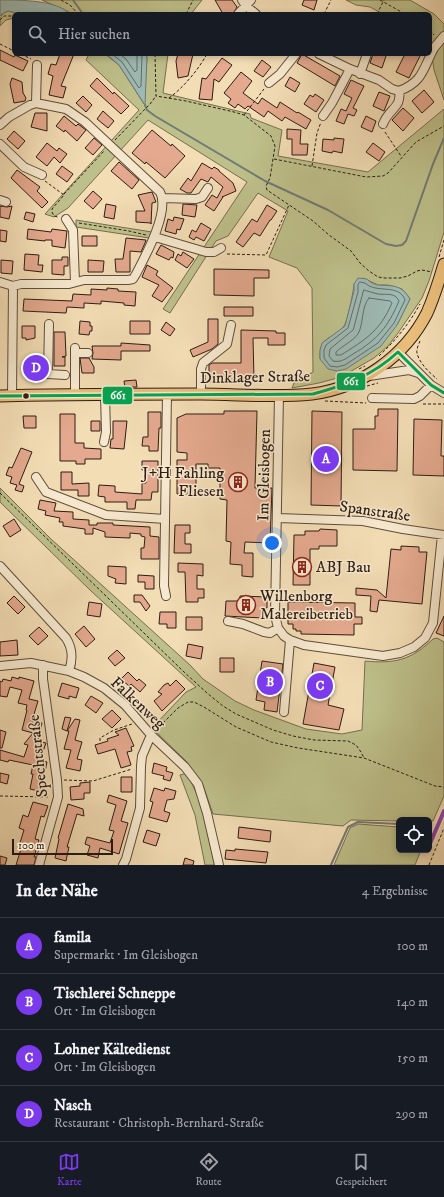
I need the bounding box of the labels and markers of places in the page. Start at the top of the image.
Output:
pin: D [23,353,49,383]
unlabelled marker [21,391,31,401]
pin: A [313,444,339,474]
place label: J+H Fahling Fliesen [140,463,225,501]
building icon: J+H Fahling Fliesen [227,471,249,493]
building icon: ABJ Bau [291,556,313,578]
place label: ABJ Bau [316,557,371,577]
place label: Willenborg Malereibetrieb [259,586,353,624]
building icon: Willenborg Malereibetrieb [235,594,257,616]
pin: B [257,667,283,697]
pin: C [307,671,333,701]

